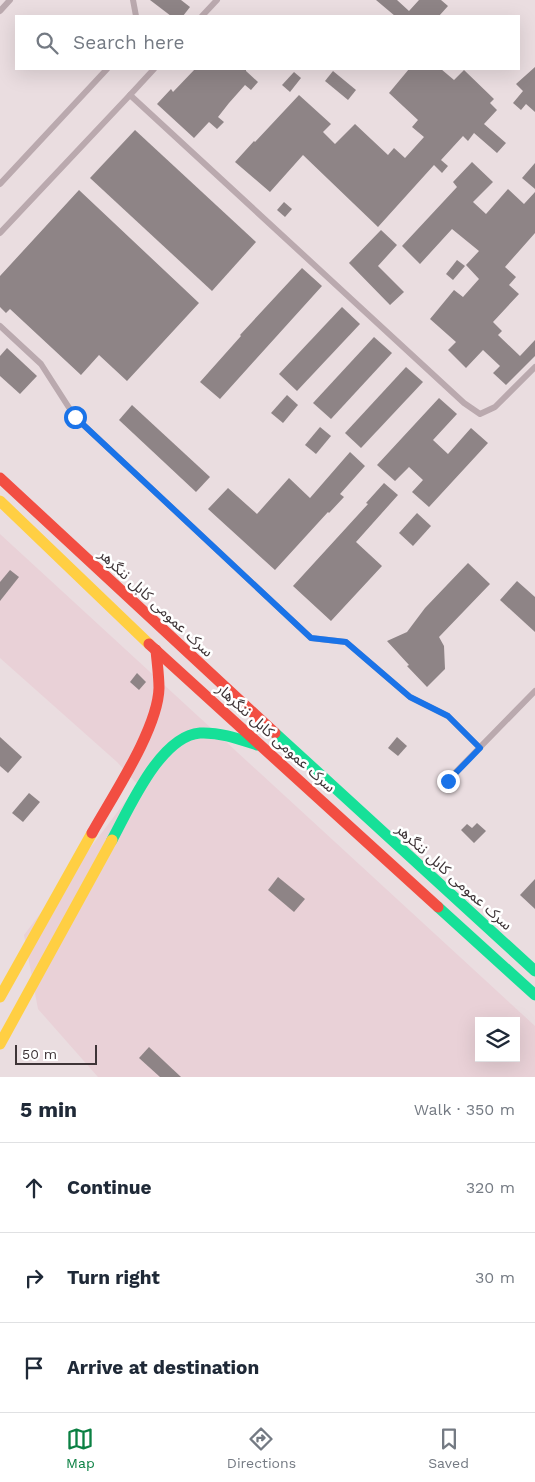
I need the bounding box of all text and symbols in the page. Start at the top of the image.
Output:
search box [15,15,520,70]
icon: search [33,29,61,57]
text: Search here [73,31,184,54]
route start [64,406,87,429]
street label: سرک عمومی کابل ننگرهر [94,545,217,661]
street label: سرک عمومی کابل ننگرهار [212,679,339,796]
route end [437,770,460,793]
street label: سرک عمومی کابل ننگرهر [391,819,516,934]
map controls [475,1017,520,1062]
button: layers [475,1017,520,1062]
scale bar [15,1042,98,1065]
text: 50 m [22,1046,57,1062]
text: 5 min [20,1097,77,1122]
text: Walk · 350 m [414,1100,515,1119]
icon: ahead [20,1174,48,1202]
text: Continue [67,1176,151,1199]
text: 320 m [466,1178,515,1197]
icon: right [20,1264,48,1292]
text: Turn right [67,1266,160,1289]
text: 30 m [475,1268,515,1287]
icon: arrive [20,1354,48,1382]
text: Arrive at destination [67,1356,259,1379]
tab: Map [66,1425,95,1471]
tab: Directions [227,1425,296,1471]
tab: Saved [428,1425,469,1471]

